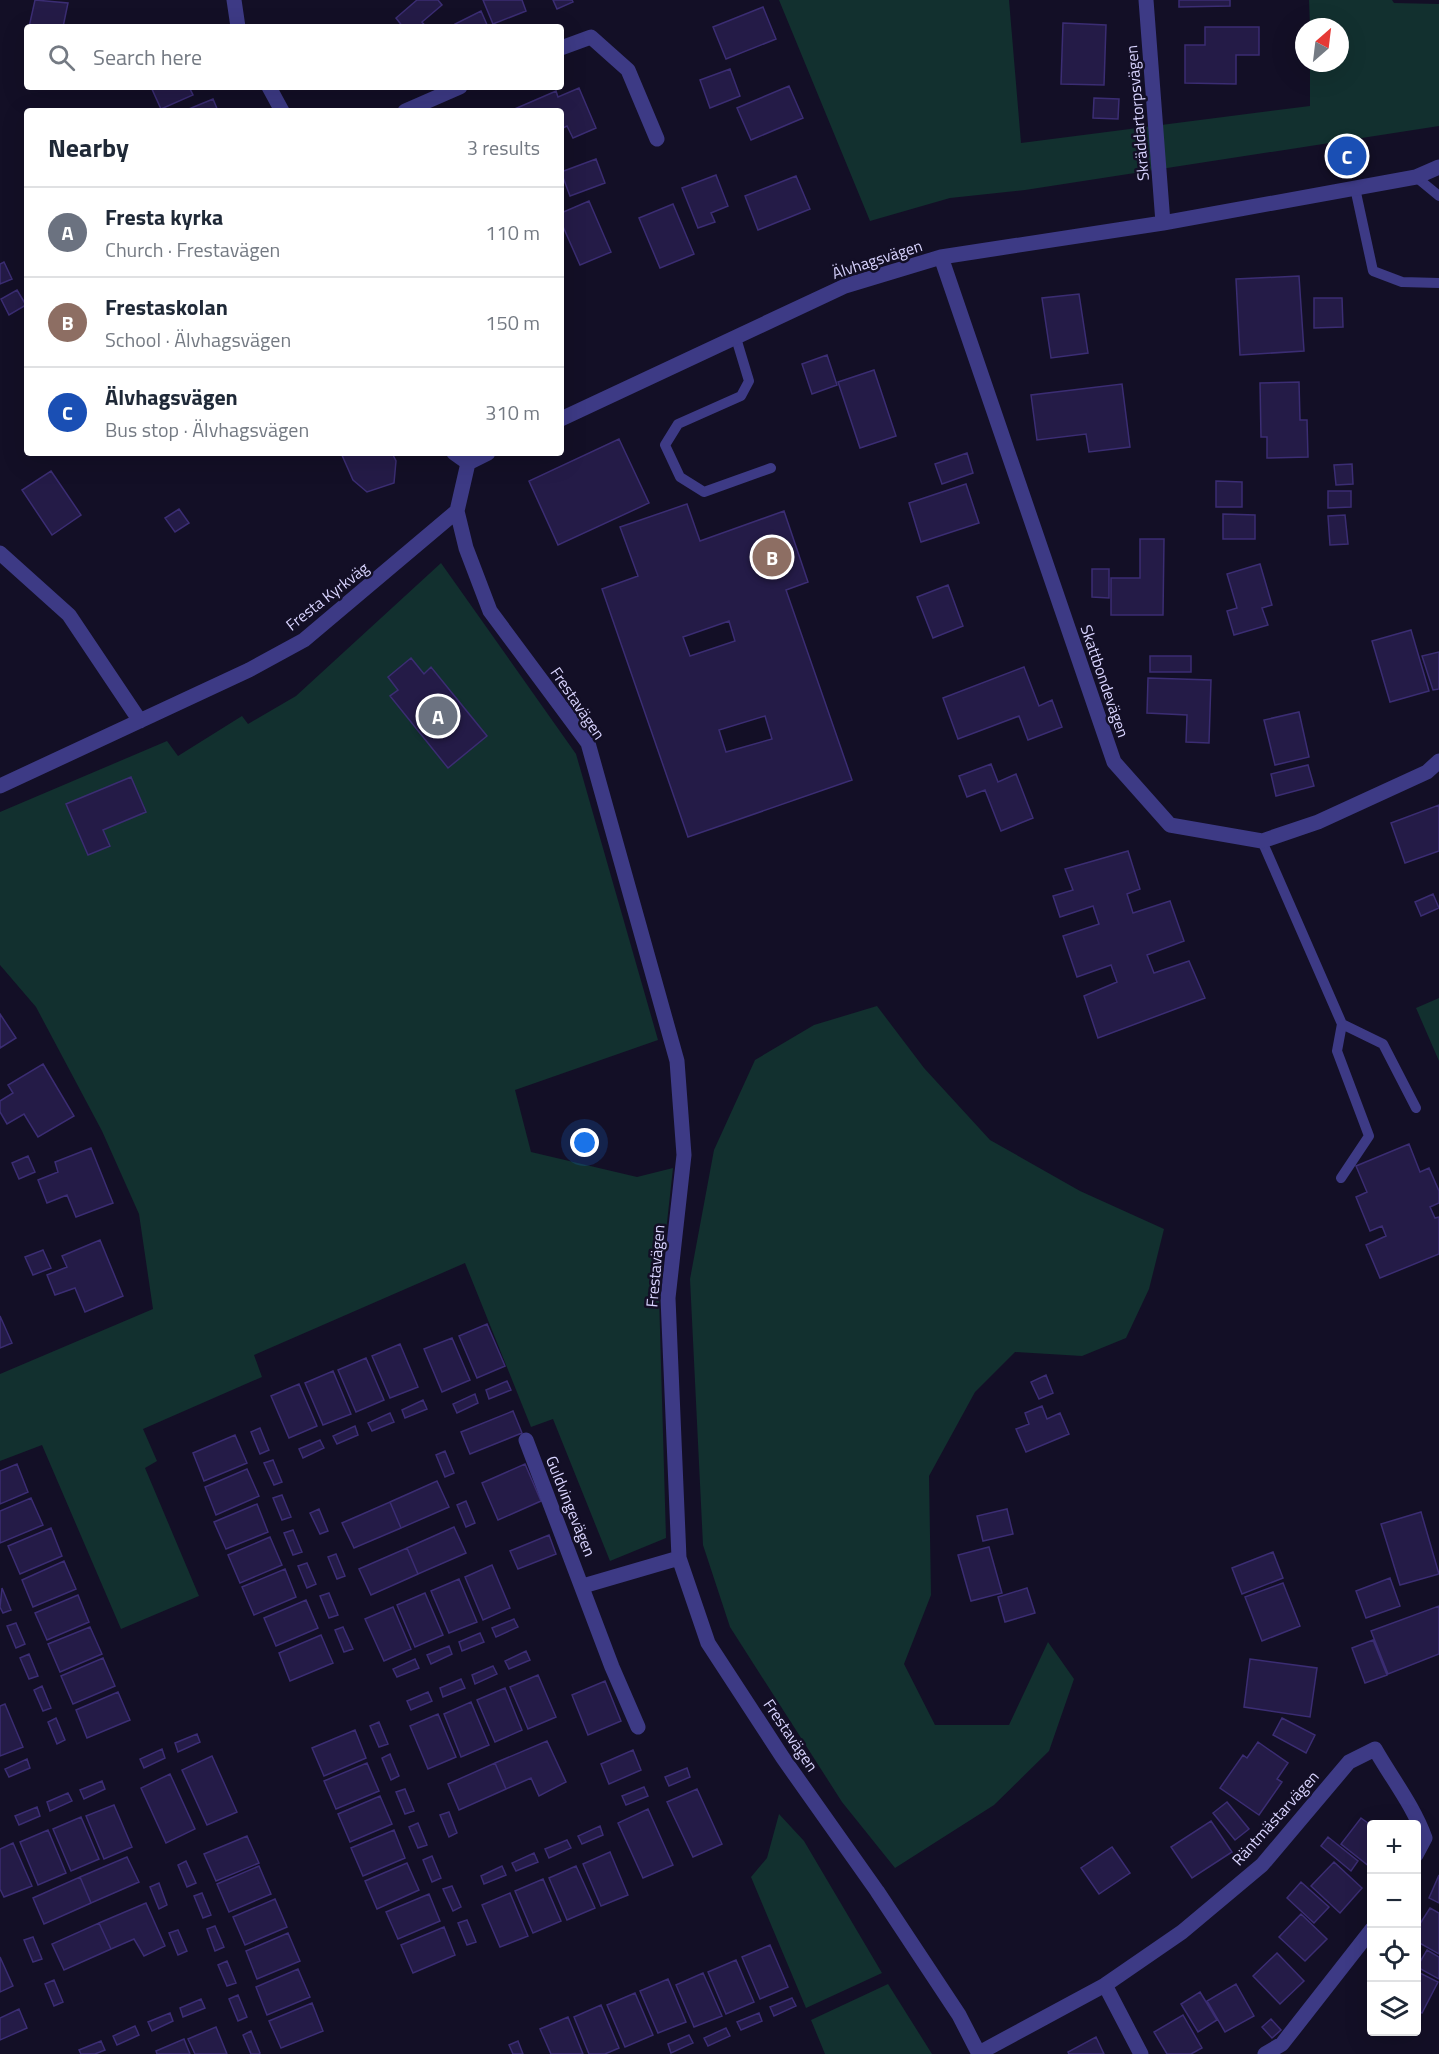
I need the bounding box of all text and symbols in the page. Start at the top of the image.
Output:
north arrow [1295,18,1349,72]
search box [24,24,564,90]
text: Search here [93,40,202,74]
icon: search [45,41,78,74]
street label: Skräddartorpsvägen [1119,44,1155,182]
text: Nearby [48,128,129,167]
text: 3 results [467,132,540,163]
pin: C [1328,134,1366,178]
text: Fresta kyrka [105,200,223,234]
text: A [61,217,74,248]
text: 110 m [485,217,540,248]
street label: Älvhagsvägen [829,233,925,285]
text: Church · Frestavägen [105,234,280,265]
text: Frestaskolan [105,290,228,324]
text: B [61,307,74,338]
text: 150 m [485,307,540,338]
text: School · Älvhagsvägen [105,324,291,355]
text: Älvhagsvägen [105,380,238,414]
text: C [62,397,73,428]
text: 310 m [485,397,540,428]
text: Bus stop · Älvhagsvägen [105,414,309,445]
pin: B [752,534,792,580]
street label: Fresta Kyrkväg [280,556,374,636]
street label: Skattbondevägen [1074,621,1136,741]
street label: Frestavägen [545,662,611,744]
pin: A [418,694,458,738]
your location [570,1128,599,1157]
street label: Frestavägen [639,1224,671,1308]
street label: Guldvingevägen [540,1452,602,1560]
street label: Frestavägen [758,1694,824,1776]
street label: Räntmästarvägen [1226,1765,1324,1871]
map controls [1367,1820,1421,2036]
button: + [1367,1820,1421,1874]
button: − [1367,1874,1421,1928]
button: locate [1367,1928,1421,1982]
button: layers [1367,1982,1421,2036]

